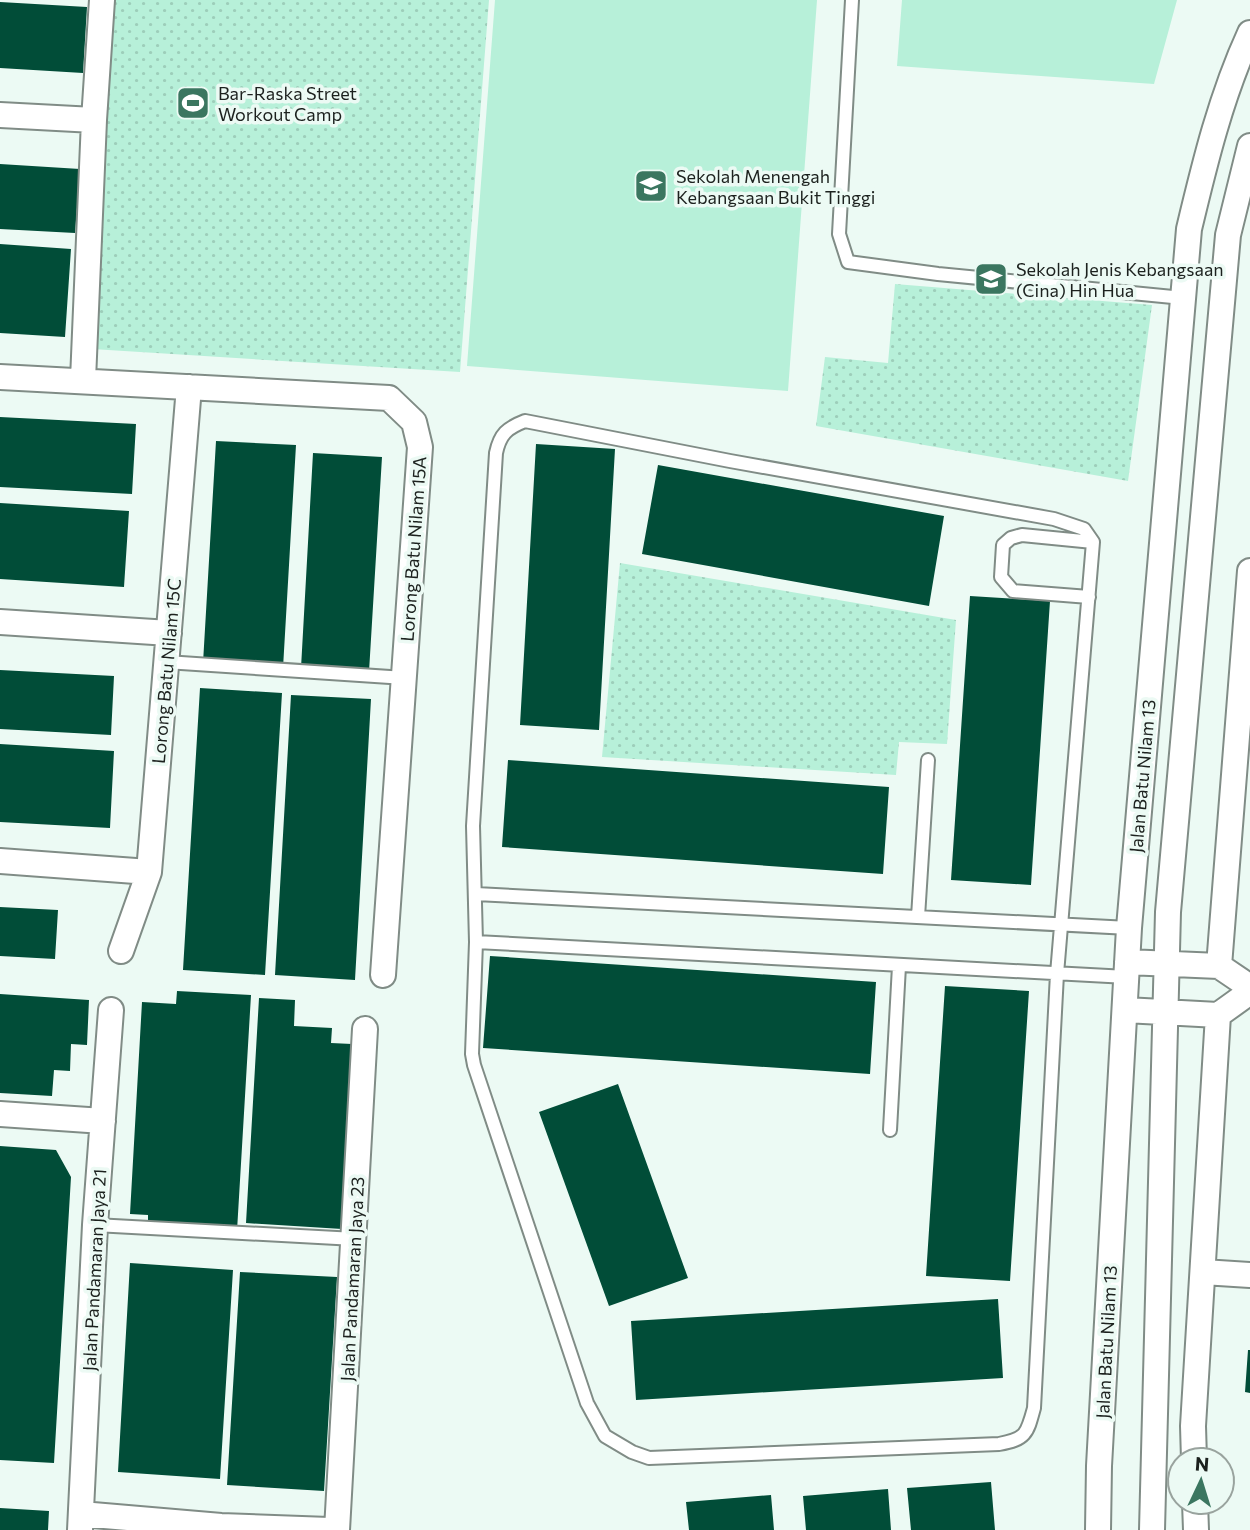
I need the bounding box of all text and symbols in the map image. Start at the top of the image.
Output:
place label: Bar-Raska Street Workout Camp [218,82,357,125]
sports icon: Bar-Raska Street Workout Camp [174,84,212,122]
place label: Sekolah Menengah Kebangsaan Bukit Tinggi [676,165,875,208]
school or university icon: Sekolah Menengah Kebangsaan Bukit Tinggi [632,167,670,205]
place label: Sekolah Jenis Kebangsaan (Cina) Hin Hua [1016,258,1224,301]
school or university icon: Sekolah Jenis Kebangsaan (Cina) Hin Hua [972,260,1010,298]
street label: Lorong Batu Nilam 15A [396,456,430,642]
street label: Lorong Batu Nilam 15C [147,577,185,765]
street label: Jalan Batu Nilam 13 [1124,699,1160,853]
street label: Jalan Pandamaran Jaya 21 [78,1168,110,1372]
street label: Jalan Pandamaran Jaya 23 [336,1176,368,1382]
street label: Jalan Batu Nilam 13 [1091,1265,1121,1419]
north arrow [1166,1446,1236,1516]
text: N [1194,1452,1210,1476]

